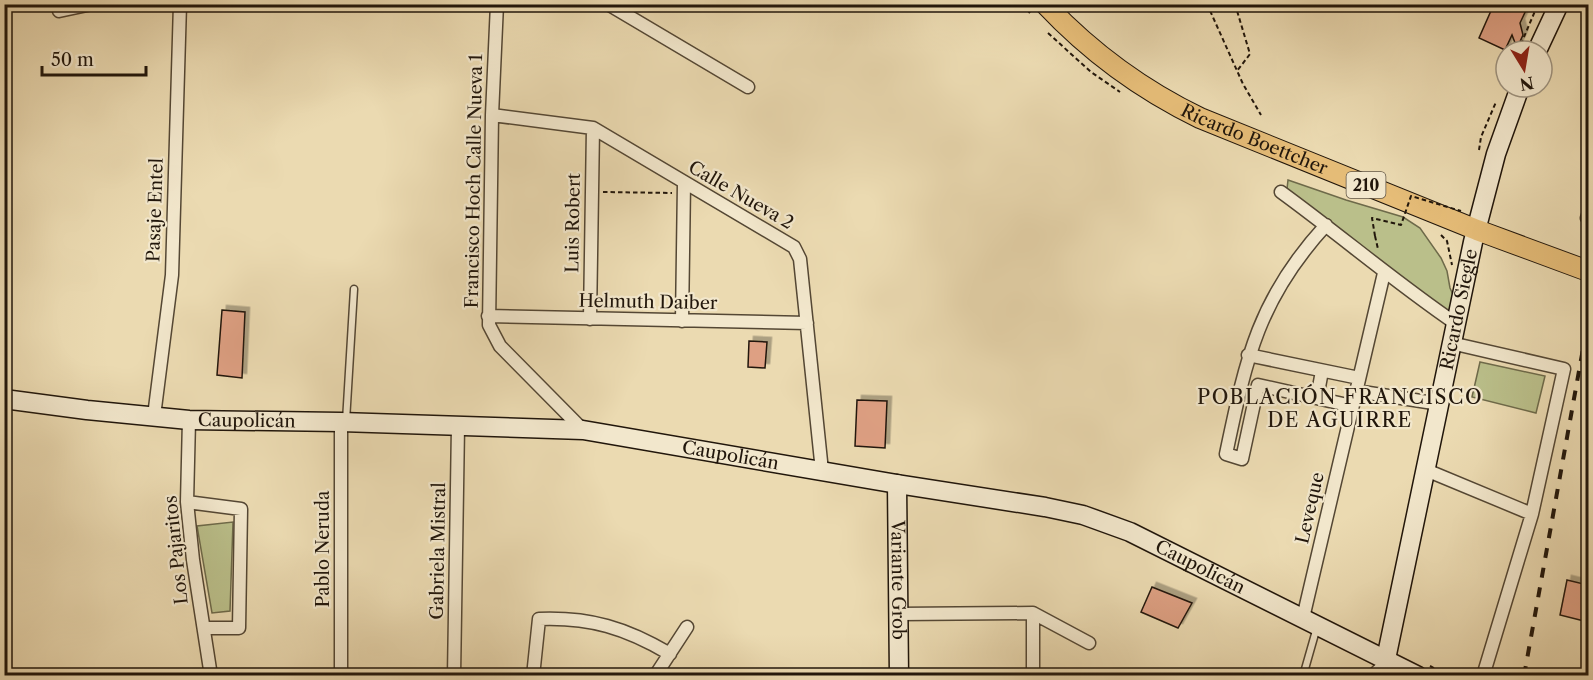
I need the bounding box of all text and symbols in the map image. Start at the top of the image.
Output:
scale bar [42,39,146,77]
north arrow [1494,39,1554,99]
text: 50 m [51,49,94,71]
street label: Francisco Hoch Calle Nueva 1 [461,53,487,308]
text: N [1518,73,1536,95]
street label: Ricardo Boettcher [1177,99,1331,180]
street label: Calle Nueva 2 [684,156,798,234]
street label: Pasaje Entel [142,158,168,262]
street label: Luis Robert [561,172,585,273]
road number: 210 [1346,172,1386,198]
street label: Ricardo Siegle [1436,247,1482,372]
street label: Helmuth Daiber [578,290,718,314]
district label: POBLACIÓN FRANCISCO DE AGUIRRE [1197,384,1483,432]
street label: Caupolicán [198,409,296,432]
street label: Caupolicán [680,436,780,474]
street label: Leveque [1291,470,1329,546]
street label: Gabriela Mistral [426,482,450,620]
street label: Pablo Neruda [312,490,334,607]
street label: Los Pajaritos [159,494,193,606]
street label: Variante Grob [886,519,910,640]
street label: Caupolicán [1152,535,1249,599]

